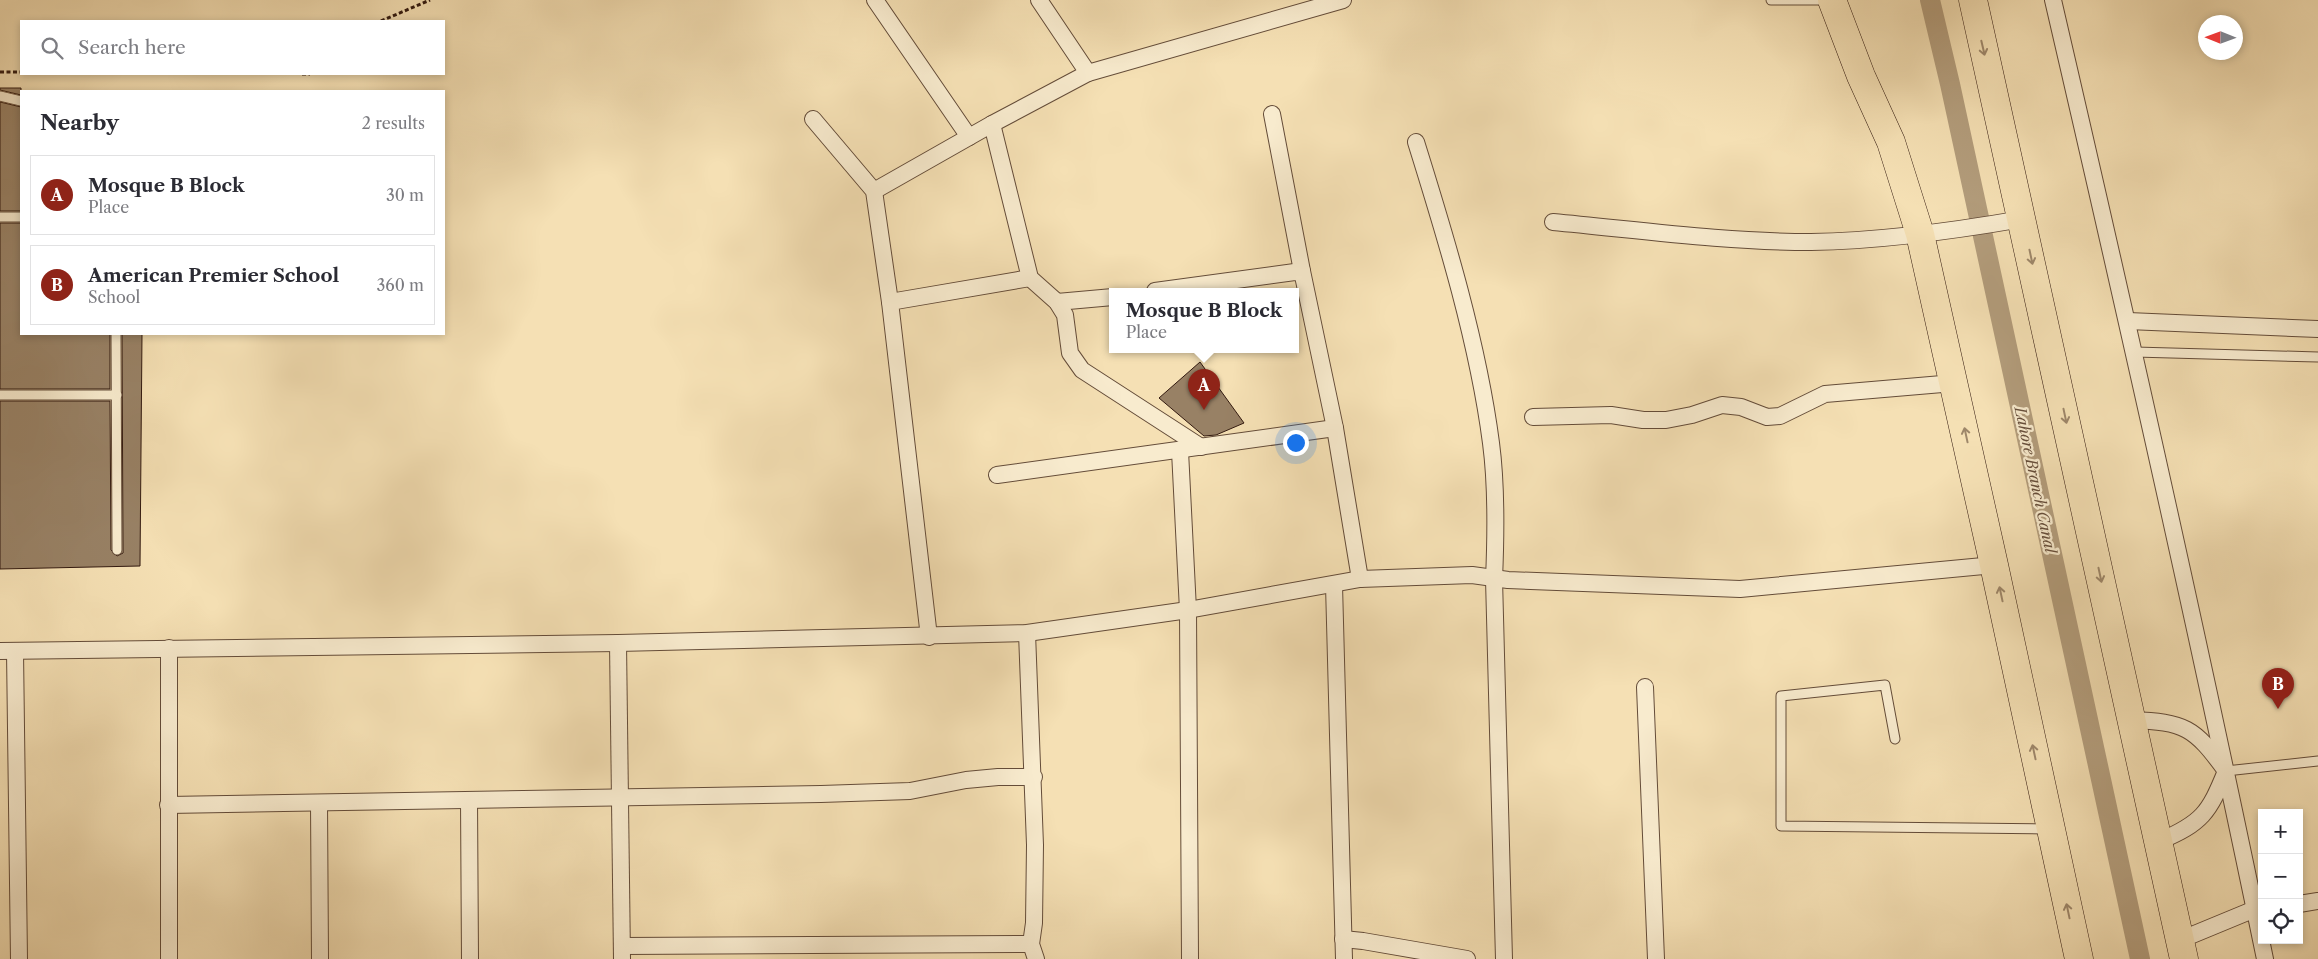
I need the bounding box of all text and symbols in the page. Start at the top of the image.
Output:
north arrow [2198,15,2243,60]
search box [20,20,445,75]
icon: search [38,34,66,62]
text: Search here [78,36,186,59]
one-way arrow [1979,39,1988,55]
text: Nearby [40,110,119,135]
text: 2 results [362,113,425,133]
text: Mosque B Block [88,174,244,197]
text: A [51,185,63,205]
text: 30 m [386,185,424,205]
text: Place [88,197,129,217]
one-way arrow [2027,249,2036,265]
text: American Premier School [88,264,339,287]
text: B [51,275,63,295]
text: 360 m [377,275,424,295]
text: School [88,287,140,307]
popup [1109,288,1299,353]
text: Mosque B Block [1126,299,1282,322]
text: Place [1126,322,1167,342]
pin: A [1188,369,1220,410]
water label: Lahore Branch Canal [2010,404,2061,557]
one-way arrow [2061,408,2070,424]
one-way arrow [1961,427,1970,443]
your location [1283,430,1309,456]
one-way arrow [2095,566,2105,582]
one-way arrow [1995,586,2005,602]
pin: B [2262,668,2294,709]
one-way arrow [2029,745,2038,761]
map controls [2258,809,2303,944]
button: + [2258,809,2303,854]
button: − [2258,854,2303,899]
button: locate [2258,899,2303,944]
one-way arrow [2063,904,2073,920]

